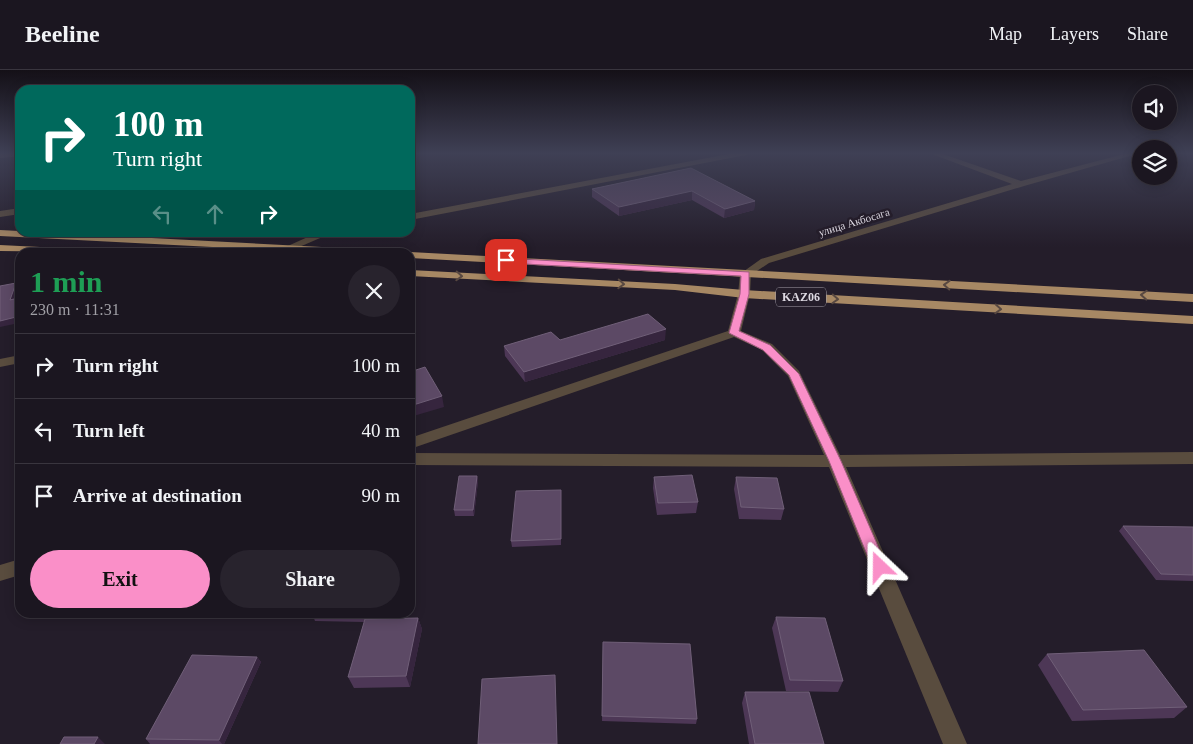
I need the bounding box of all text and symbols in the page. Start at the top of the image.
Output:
text: Beeline [25,21,100,47]
text: Map [989,24,1022,44]
text: Layers [1050,24,1099,44]
text: Share [1127,24,1168,44]
map controls [1132,85,1177,185]
button: sound [1132,85,1177,130]
icon: right [30,105,95,170]
text: 100 m [113,105,203,144]
button: layers [1132,140,1177,185]
text: Turn right [113,146,202,171]
icon: left [148,200,176,228]
icon: ahead [201,200,229,228]
icon: right [254,200,282,228]
street label: улица Акбосага [817,205,891,238]
pin [485,239,527,281]
icon: arrive [492,246,520,274]
text: 1 min [30,265,103,298]
button: close [348,265,400,317]
one-way arrow [455,270,463,281]
one-way arrow [617,278,625,289]
one-way arrow [943,279,951,290]
road number: KАZ06 [776,288,826,306]
one-way arrow [1140,290,1148,301]
one-way arrow [832,293,840,304]
text: 230 m · 11:31 [30,301,120,318]
one-way arrow [994,303,1002,314]
icon: right [30,352,58,380]
text: Turn right [73,355,158,376]
text: 100 m [352,355,400,376]
icon: left [30,417,58,445]
text: Turn left [73,420,145,441]
text: 40 m [361,420,400,441]
icon: arrive [30,482,58,510]
text: Arrive at destination [73,485,242,506]
text: 90 m [361,485,400,506]
position arrow [853,540,905,592]
button: Exit [30,550,210,608]
button: Share [220,550,400,608]

